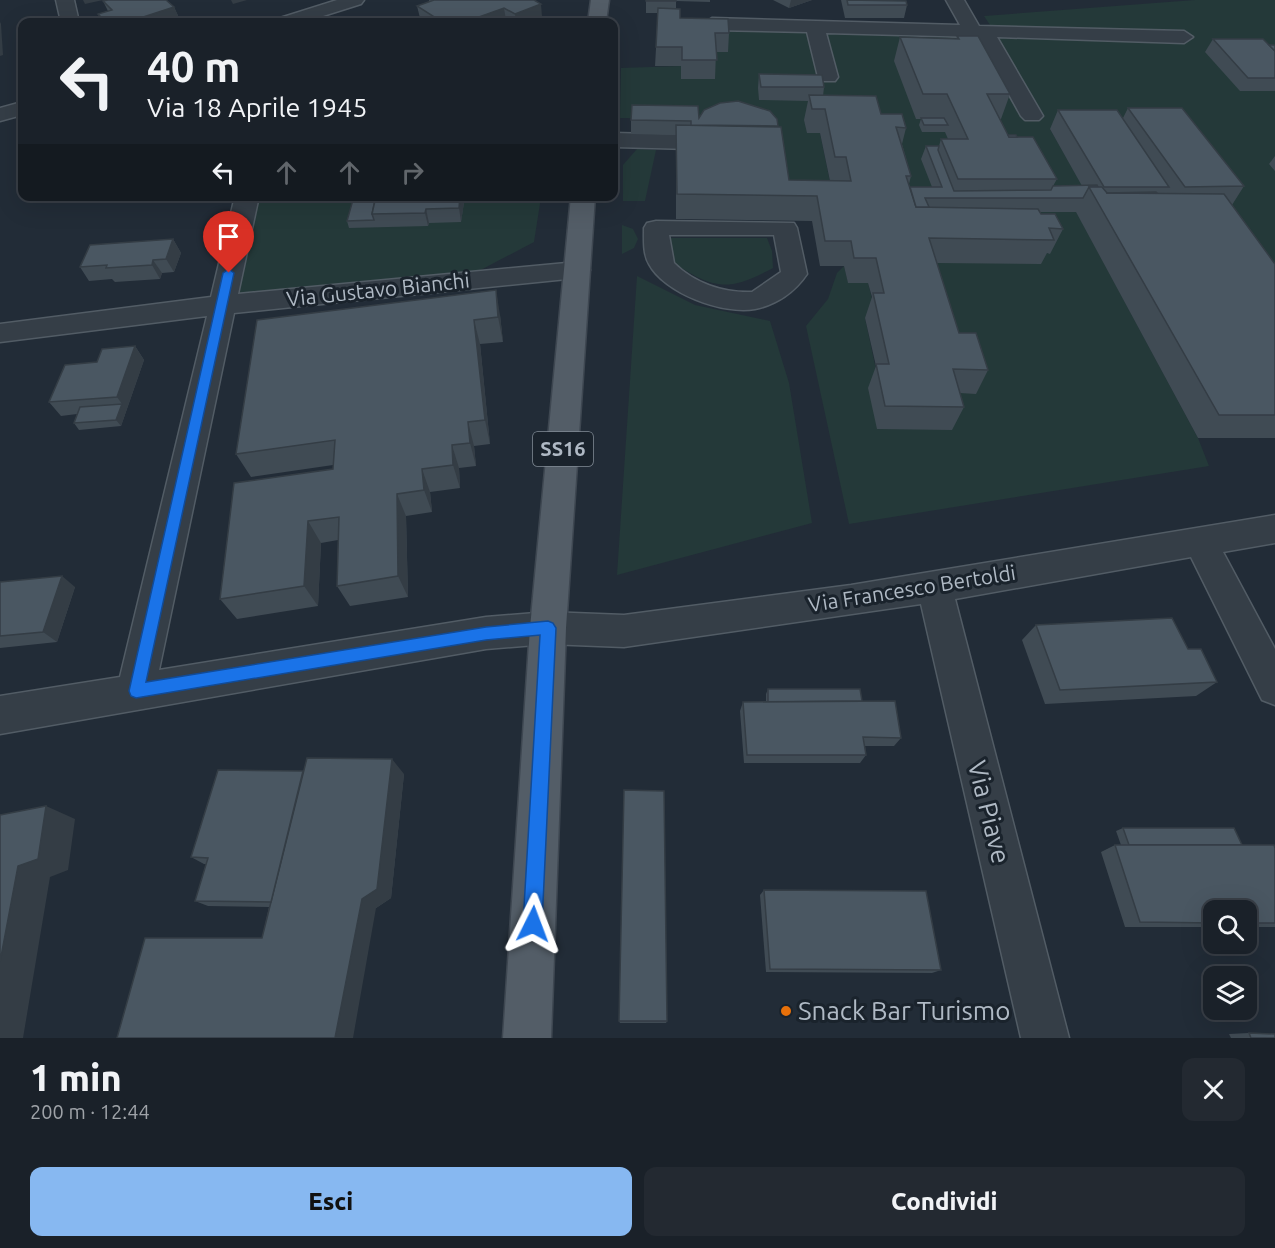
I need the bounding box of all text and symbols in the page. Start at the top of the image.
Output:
icon: left [48,42,126,120]
text: 40 m [147,43,241,90]
text: Via 18 Aprile 1945 [147,92,367,122]
icon: left [207,156,240,189]
icon: ahead [270,156,303,189]
icon: ahead [333,156,366,189]
icon: right [396,156,429,189]
pin [203,211,254,273]
icon: arrive [212,220,245,253]
street label: Via Gustavo Bianchi [285,267,471,311]
road number: SS16 [533,432,593,466]
street label: Via Francesco Bertoldi [806,560,1017,616]
street label: Via Piave [963,757,1016,866]
position arrow [501,892,565,956]
map controls [1203,900,1257,1020]
button: search [1203,900,1257,954]
button: layers [1203,966,1257,1020]
place label: Snack Bar Turismo [798,996,1010,1025]
marker: Snack Bar Turismo [779,1004,793,1018]
text: 1 min [30,1057,122,1098]
button: close [1182,1058,1245,1121]
text: 200 m · 12:44 [30,1100,150,1123]
button: Esci [30,1167,632,1236]
button: Condividi [644,1167,1245,1236]

